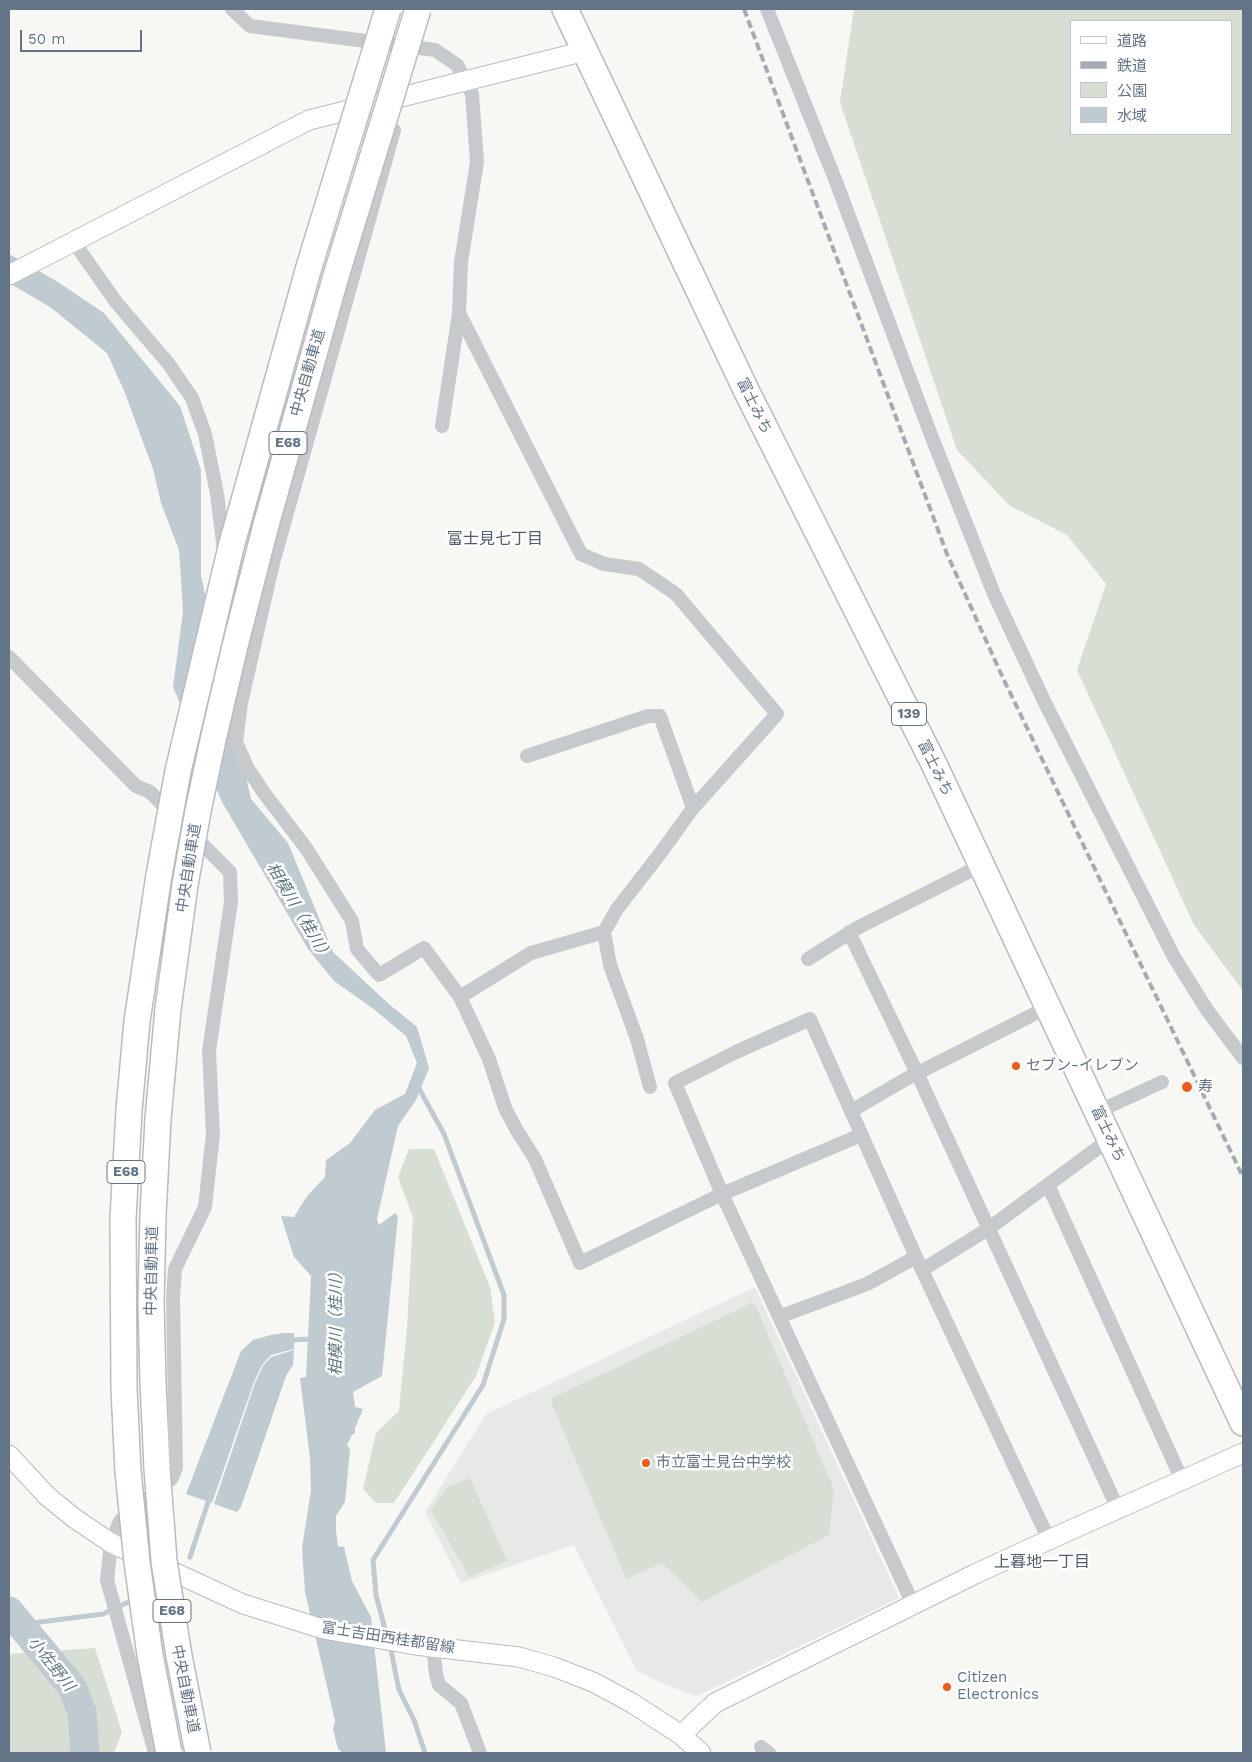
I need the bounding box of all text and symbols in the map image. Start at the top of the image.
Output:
scale bar [22,20,145,52]
legend [1070,20,1232,135]
text: 50 m [28,30,65,48]
text: 道路 [1117,32,1147,50]
text: 鉄道 [1117,57,1147,75]
text: 公園 [1117,82,1147,100]
text: 水域 [1117,107,1147,125]
street label: 中央自動車道 [287,327,329,419]
street label: 富士みち [733,375,775,437]
road number: E68 [269,432,307,454]
district label: 富士見七丁目 [447,529,543,549]
road number: 139 [892,702,926,726]
street label: 富士みち [914,737,956,799]
street label: 中央自動車道 [173,822,205,914]
water label: 相模川（桂川） [262,859,336,965]
place label: セブン-イレブン [1026,1057,1139,1075]
marker: セブン-イレブン [1010,1060,1022,1072]
place label: 寿 [1198,1078,1213,1096]
marker: 寿 [1180,1080,1194,1094]
street label: 富士みち [1087,1103,1129,1165]
road number: E68 [107,1160,145,1184]
street label: 中央自動車道 [142,1226,162,1316]
water label: 相模川（桂川） [326,1264,346,1376]
place label: 市立富士見台中学校 [656,1454,791,1472]
marker: 市立富士見台中学校 [640,1457,652,1469]
district label: 上暮地一丁目 [994,1552,1090,1572]
road number: E68 [153,1600,191,1622]
street label: 富士吉田西桂都留線 [320,1619,456,1657]
water label: 小佐野川 [24,1633,78,1695]
street label: 中央自動車道 [168,1643,202,1735]
place label: Citizen Electronics [957,1669,1039,1704]
marker: Citizen Electronics [941,1681,953,1693]

